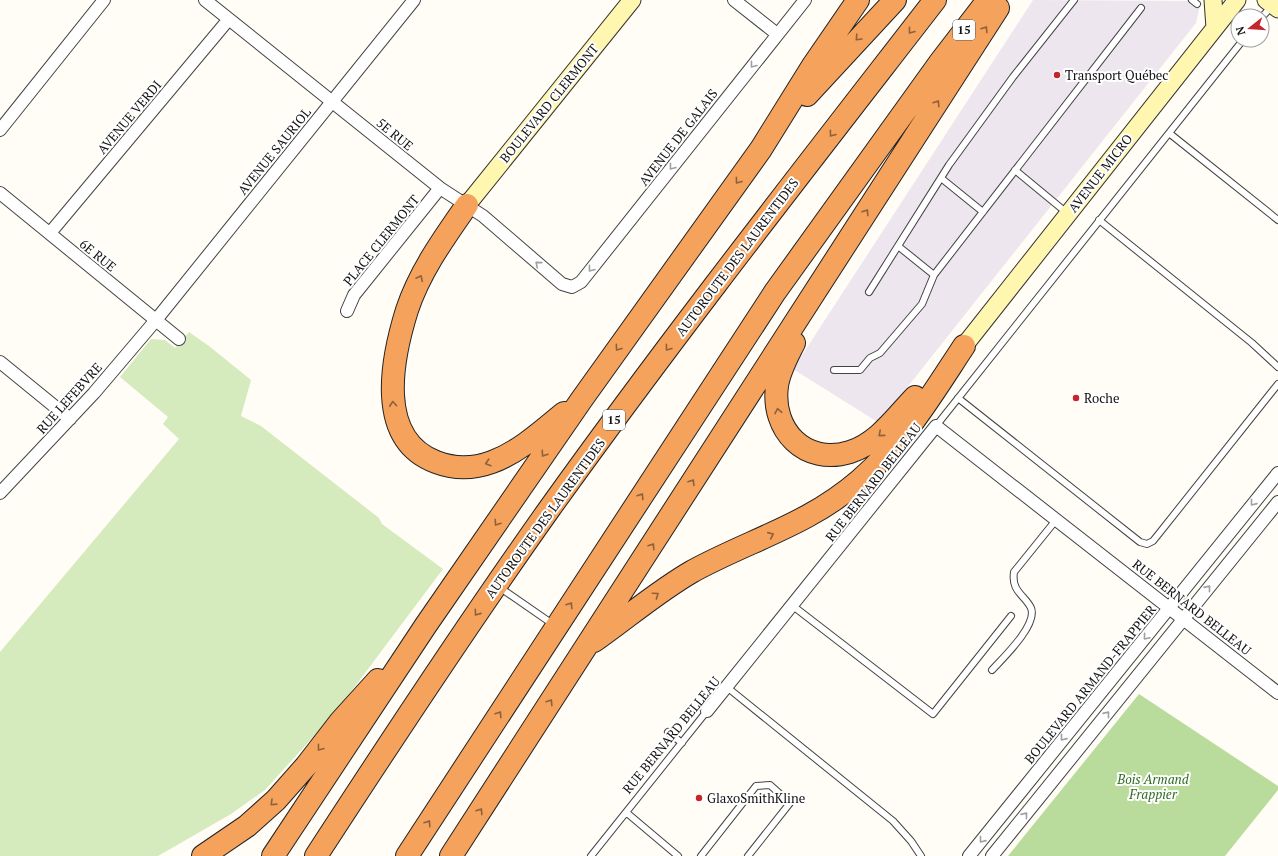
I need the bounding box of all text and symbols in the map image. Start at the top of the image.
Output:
north arrow [1230,8,1270,48]
road number: 15 [953,20,975,40]
text: N [1232,24,1248,37]
one-way arrow [909,26,916,33]
one-way arrow [980,26,987,33]
one-way arrow [856,34,863,41]
street label: BOULEVARD CLERMONT [495,40,603,166]
one-way arrow [750,60,757,67]
place label: Transport Québec [1065,66,1168,84]
marker: Transport Québec [1052,70,1062,80]
street label: AVENUE VERDI [93,76,165,158]
street label: AVENUE DE GALAIS [634,85,722,189]
one-way arrow [933,100,940,107]
street label: AVENUE SAURIOL [233,104,315,198]
street label: 5E RUE [373,114,417,154]
one-way arrow [829,130,837,137]
street label: AVENUE MICRO [1064,130,1136,216]
one-way arrow [670,162,677,169]
street label: AUTOROUTE DES LAURENTIDES [672,174,802,340]
one-way arrow [735,177,743,184]
street label: PLACE CLERMONT [339,191,423,289]
one-way arrow [862,209,869,216]
street label: 6E RUE [76,235,120,275]
one-way arrow [535,262,543,269]
one-way arrow [589,264,596,271]
one-way arrow [416,275,423,283]
one-way arrow [616,344,623,351]
one-way arrow [666,344,673,351]
street label: RUE LEFEBVRE [32,359,106,437]
place label: Roche [1084,389,1119,407]
marker: Roche [1071,393,1081,403]
one-way arrow [389,401,398,407]
one-way arrow [774,408,783,415]
road number: 15 [603,410,625,430]
street label: RUE BERNARD BELLEAU [821,419,925,545]
one-way arrow [878,429,886,436]
street label: AUTOROUTE DES LAURENTIDES [481,434,609,602]
one-way arrow [541,450,549,457]
one-way arrow [485,458,492,467]
one-way arrow [687,479,695,486]
one-way arrow [636,493,643,500]
one-way arrow [1251,499,1258,506]
one-way arrow [494,519,502,526]
one-way arrow [767,532,775,540]
one-way arrow [647,543,654,550]
street label: RUE BERNARD BELLEAU [1129,555,1255,659]
one-way arrow [1204,585,1211,592]
one-way arrow [652,592,659,600]
street label: BOULEVARD ARMAND-FRAPPIER [1020,600,1160,767]
one-way arrow [565,603,572,610]
one-way arrow [475,608,482,615]
one-way arrow [1143,633,1150,640]
street label: RUE BERNARD BELLEAU [618,673,724,797]
one-way arrow [545,699,553,706]
one-way arrow [494,711,502,718]
one-way arrow [1103,711,1110,718]
one-way arrow [1061,734,1068,741]
one-way arrow [318,744,325,751]
park label: Bois Armand Frappier [1116,770,1190,803]
place label: GlaxoSmithKline [707,789,805,807]
marker: GlaxoSmithKline [694,793,704,803]
one-way arrow [270,798,278,806]
one-way arrow [475,808,483,815]
one-way arrow [1021,812,1028,819]
one-way arrow [423,820,431,827]
one-way arrow [980,835,987,842]

